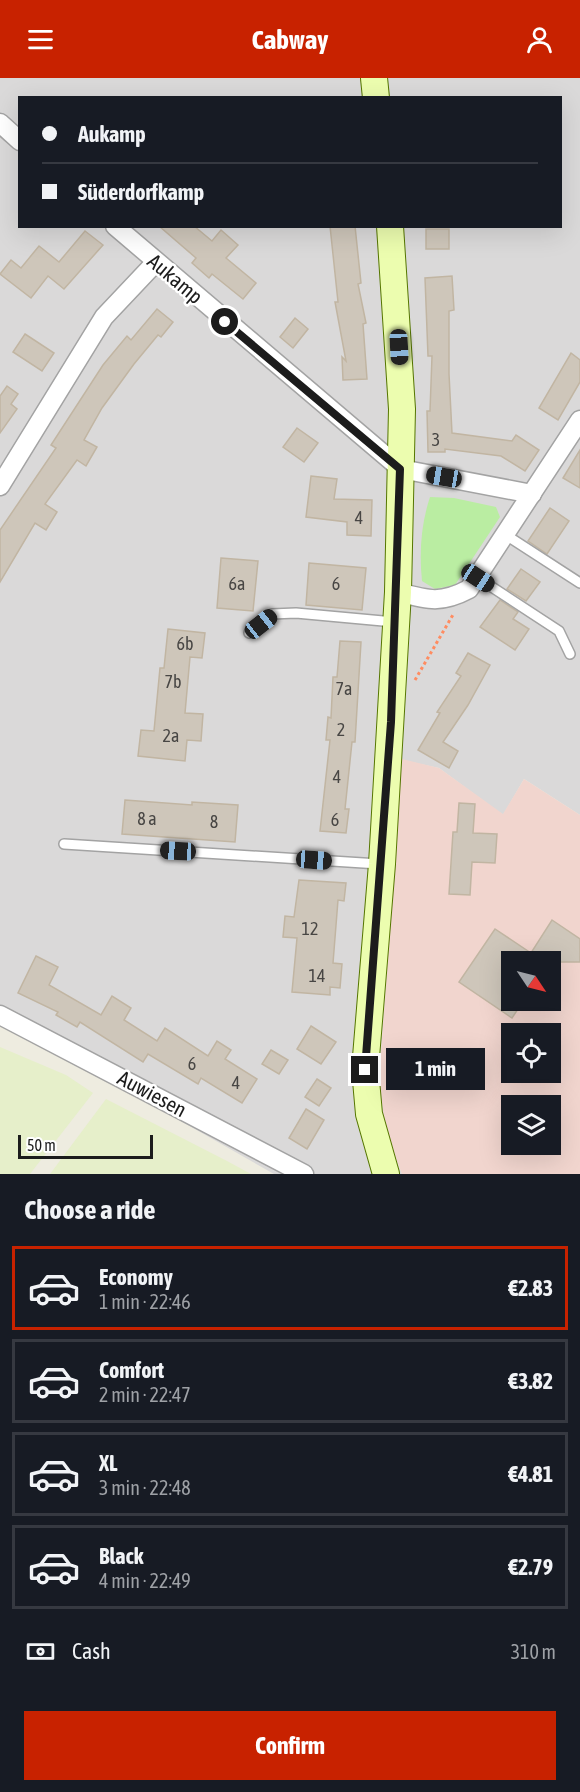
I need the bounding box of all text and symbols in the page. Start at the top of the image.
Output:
icon: menu [24,23,57,56]
icon: person [523,23,556,56]
text: Cabway [252,24,328,55]
text: Aukamp [78,121,146,147]
text: Süderdorfkamp [78,179,204,205]
street label: Aukamp [143,248,208,308]
route start [211,308,238,335]
car [389,329,409,365]
house number: 3 [432,429,440,450]
car [425,465,463,489]
house number: 4 [355,507,363,528]
car [458,561,498,595]
house number: 6a [229,573,245,594]
house number: 6 [332,573,340,594]
car [241,606,281,642]
house number: 6b [177,633,194,654]
house number: 7b [165,671,182,692]
house number: 7a [336,678,352,699]
house number: 2 [337,719,345,740]
house number: 2a [163,725,179,746]
house number: 4 [333,766,341,787]
house number: 8 a [137,808,157,829]
house number: 6 [331,809,339,830]
house number: 8 [210,811,218,832]
car [160,841,196,861]
car [295,850,333,870]
house number: 12 [302,918,318,939]
north arrow [501,951,561,1011]
map controls [501,951,561,1155]
house number: 14 [309,965,325,986]
button: locate [501,1023,561,1083]
callout: 1 min [386,1049,485,1091]
house number: 6 [188,1053,196,1074]
route end [351,1056,378,1083]
text: 1 min [415,1057,456,1080]
street label: Auwiesen [114,1065,191,1121]
house number: 4 [232,1072,240,1093]
button: layers [501,1095,561,1155]
scale bar [18,1132,153,1160]
text: 50 m [27,1136,56,1154]
text: Choose a ride [24,1194,156,1225]
icon: car [27,1261,81,1315]
text: Economy [99,1264,173,1290]
text: €2.83 [508,1275,553,1301]
text: 1 min · 22:46 [99,1290,191,1313]
icon: car [27,1354,81,1408]
text: Comfort [99,1357,164,1383]
text: €3.82 [508,1368,553,1394]
text: 2 min · 22:47 [99,1383,191,1406]
icon: car [27,1447,81,1501]
text: XL [99,1450,117,1476]
text: €4.81 [508,1461,553,1487]
text: 3 min · 22:48 [99,1476,191,1499]
icon: car [27,1540,81,1594]
text: Black [99,1543,143,1569]
text: €2.79 [508,1554,553,1580]
text: 4 min · 22:49 [99,1569,191,1592]
icon: cash [24,1635,57,1668]
text: Cash [72,1638,111,1664]
text: 310 m [511,1640,556,1663]
button: Confirm [24,1711,556,1780]

